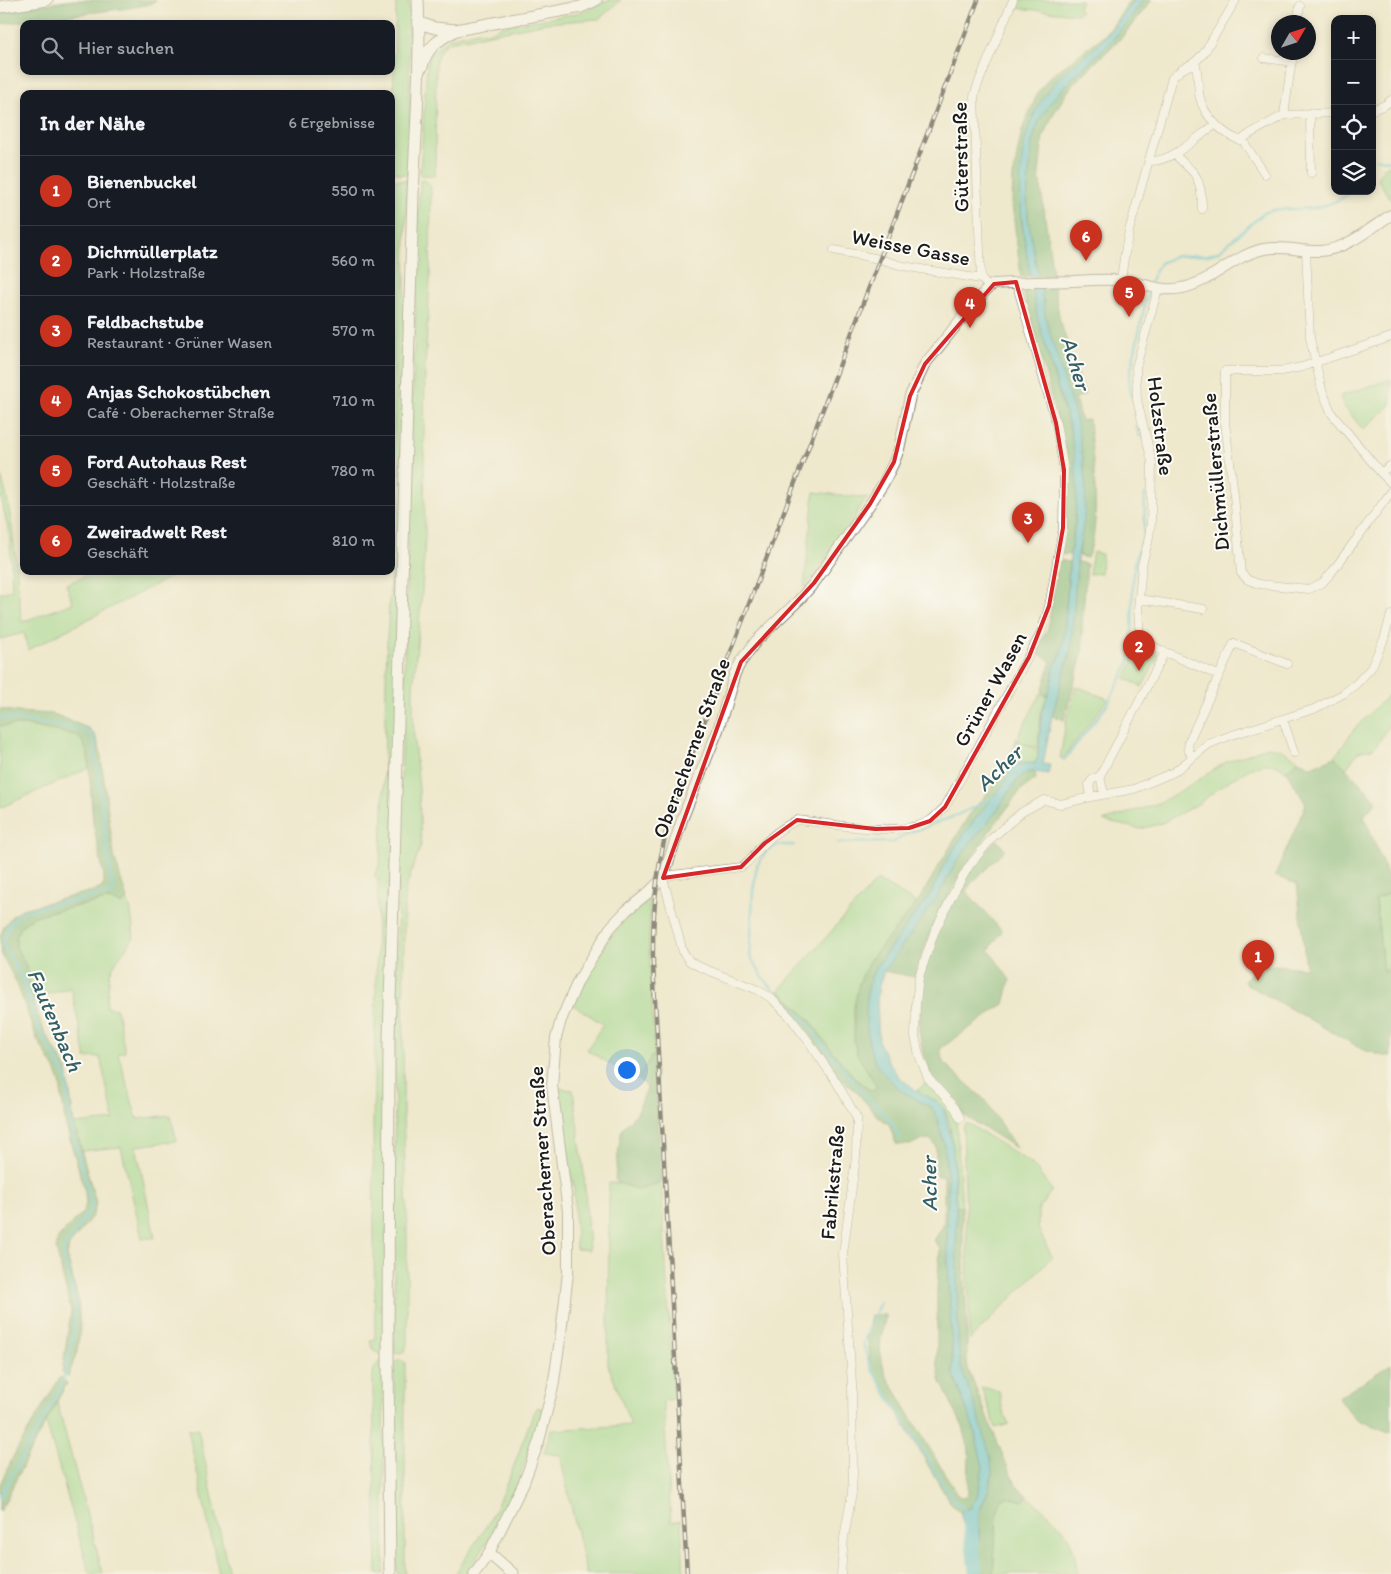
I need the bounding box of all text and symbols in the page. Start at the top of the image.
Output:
north arrow [1271,15,1316,60]
map controls [1331,15,1376,195]
button: + [1331,15,1376,60]
search box [20,20,395,75]
icon: search [38,34,66,62]
text: Hier suchen [78,36,174,59]
button: − [1331,60,1376,105]
street label: Güterstraße [947,102,973,212]
button: locate [1331,105,1376,150]
text: In der Nähe [40,110,145,135]
text: 6 Ergebnisse [289,113,375,132]
button: layers [1331,150,1376,195]
text: Bienenbuckel [87,170,197,193]
text: 1 [52,181,60,200]
text: 550 m [331,181,375,200]
text: Ort [87,193,111,212]
pin: 6 [1070,220,1102,261]
street label: Weisse Gasse [850,223,972,271]
text: Dichmüllerplatz [87,240,218,263]
text: 2 [52,251,60,270]
text: 560 m [331,251,375,270]
text: Park · Holzstraße [87,263,205,282]
pin: 5 [1113,276,1145,317]
pin: 4 [954,287,986,328]
text: Feldbachstube [87,310,204,333]
text: 3 [52,321,60,340]
text: 570 m [332,321,375,340]
text: Restaurant · Grüner Wasen [87,333,272,352]
water label: Acher [1055,333,1098,395]
street label: Holzstraße [1143,375,1179,477]
text: Anjas Schokostübchen [87,380,270,403]
text: 4 [51,391,61,410]
text: 710 m [333,391,375,410]
street label: Dichmüllerstraße [1196,392,1234,552]
text: Café · Oberacherner Straße [87,403,275,422]
text: Ford Autohaus Rest [87,450,247,473]
text: 5 [52,461,60,480]
text: 780 m [331,461,375,480]
text: Geschäft · Holzstraße [87,473,235,492]
pin: 3 [1012,502,1044,543]
text: Zweiradwelt Rest [87,520,227,543]
text: 6 [52,531,60,550]
text: 810 m [332,531,375,550]
text: Geschäft [87,543,149,562]
street label: Grüner Wasen [948,627,1032,751]
pin: 2 [1123,630,1155,671]
street label: Oberacherner Straße [647,654,735,842]
water label: Acher [970,738,1030,797]
pin: 1 [1242,940,1274,981]
water label: Fautenbach [21,964,89,1076]
your location [614,1057,640,1083]
street label: Oberacherner Straße [523,1065,561,1257]
street label: Fabrikstraße [815,1123,849,1241]
water label: Acher [915,1154,943,1212]

